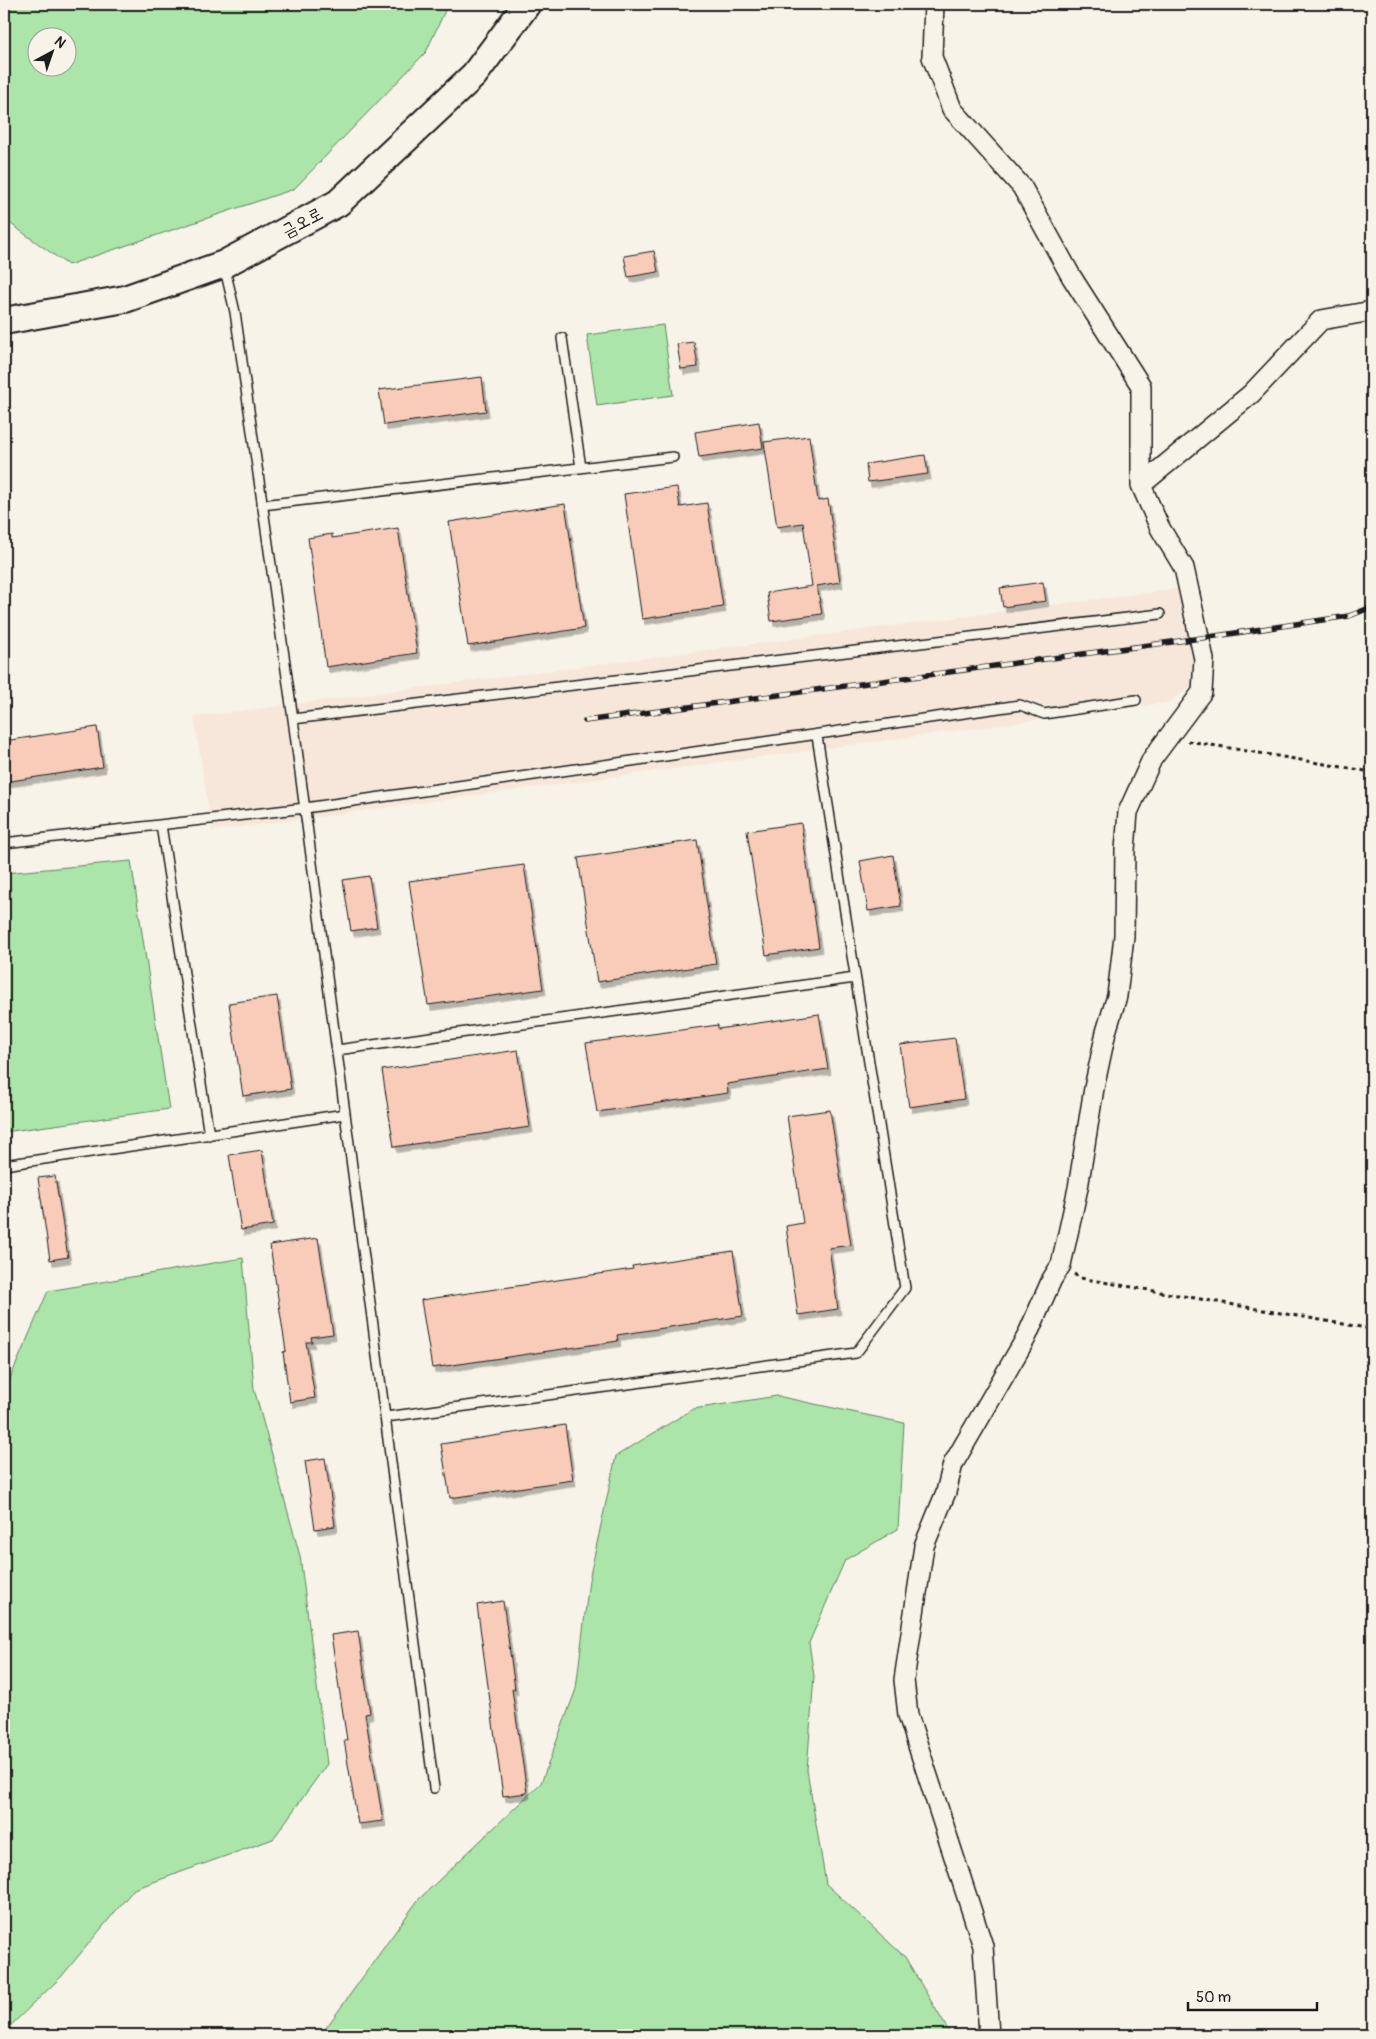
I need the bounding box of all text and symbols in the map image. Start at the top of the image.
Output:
north arrow [28,28,78,78]
text: N [51,33,69,52]
street label: 금오로 [278,202,327,243]
scale bar [1188,1979,1317,2011]
text: 50 m [1196,1988,1231,2007]

